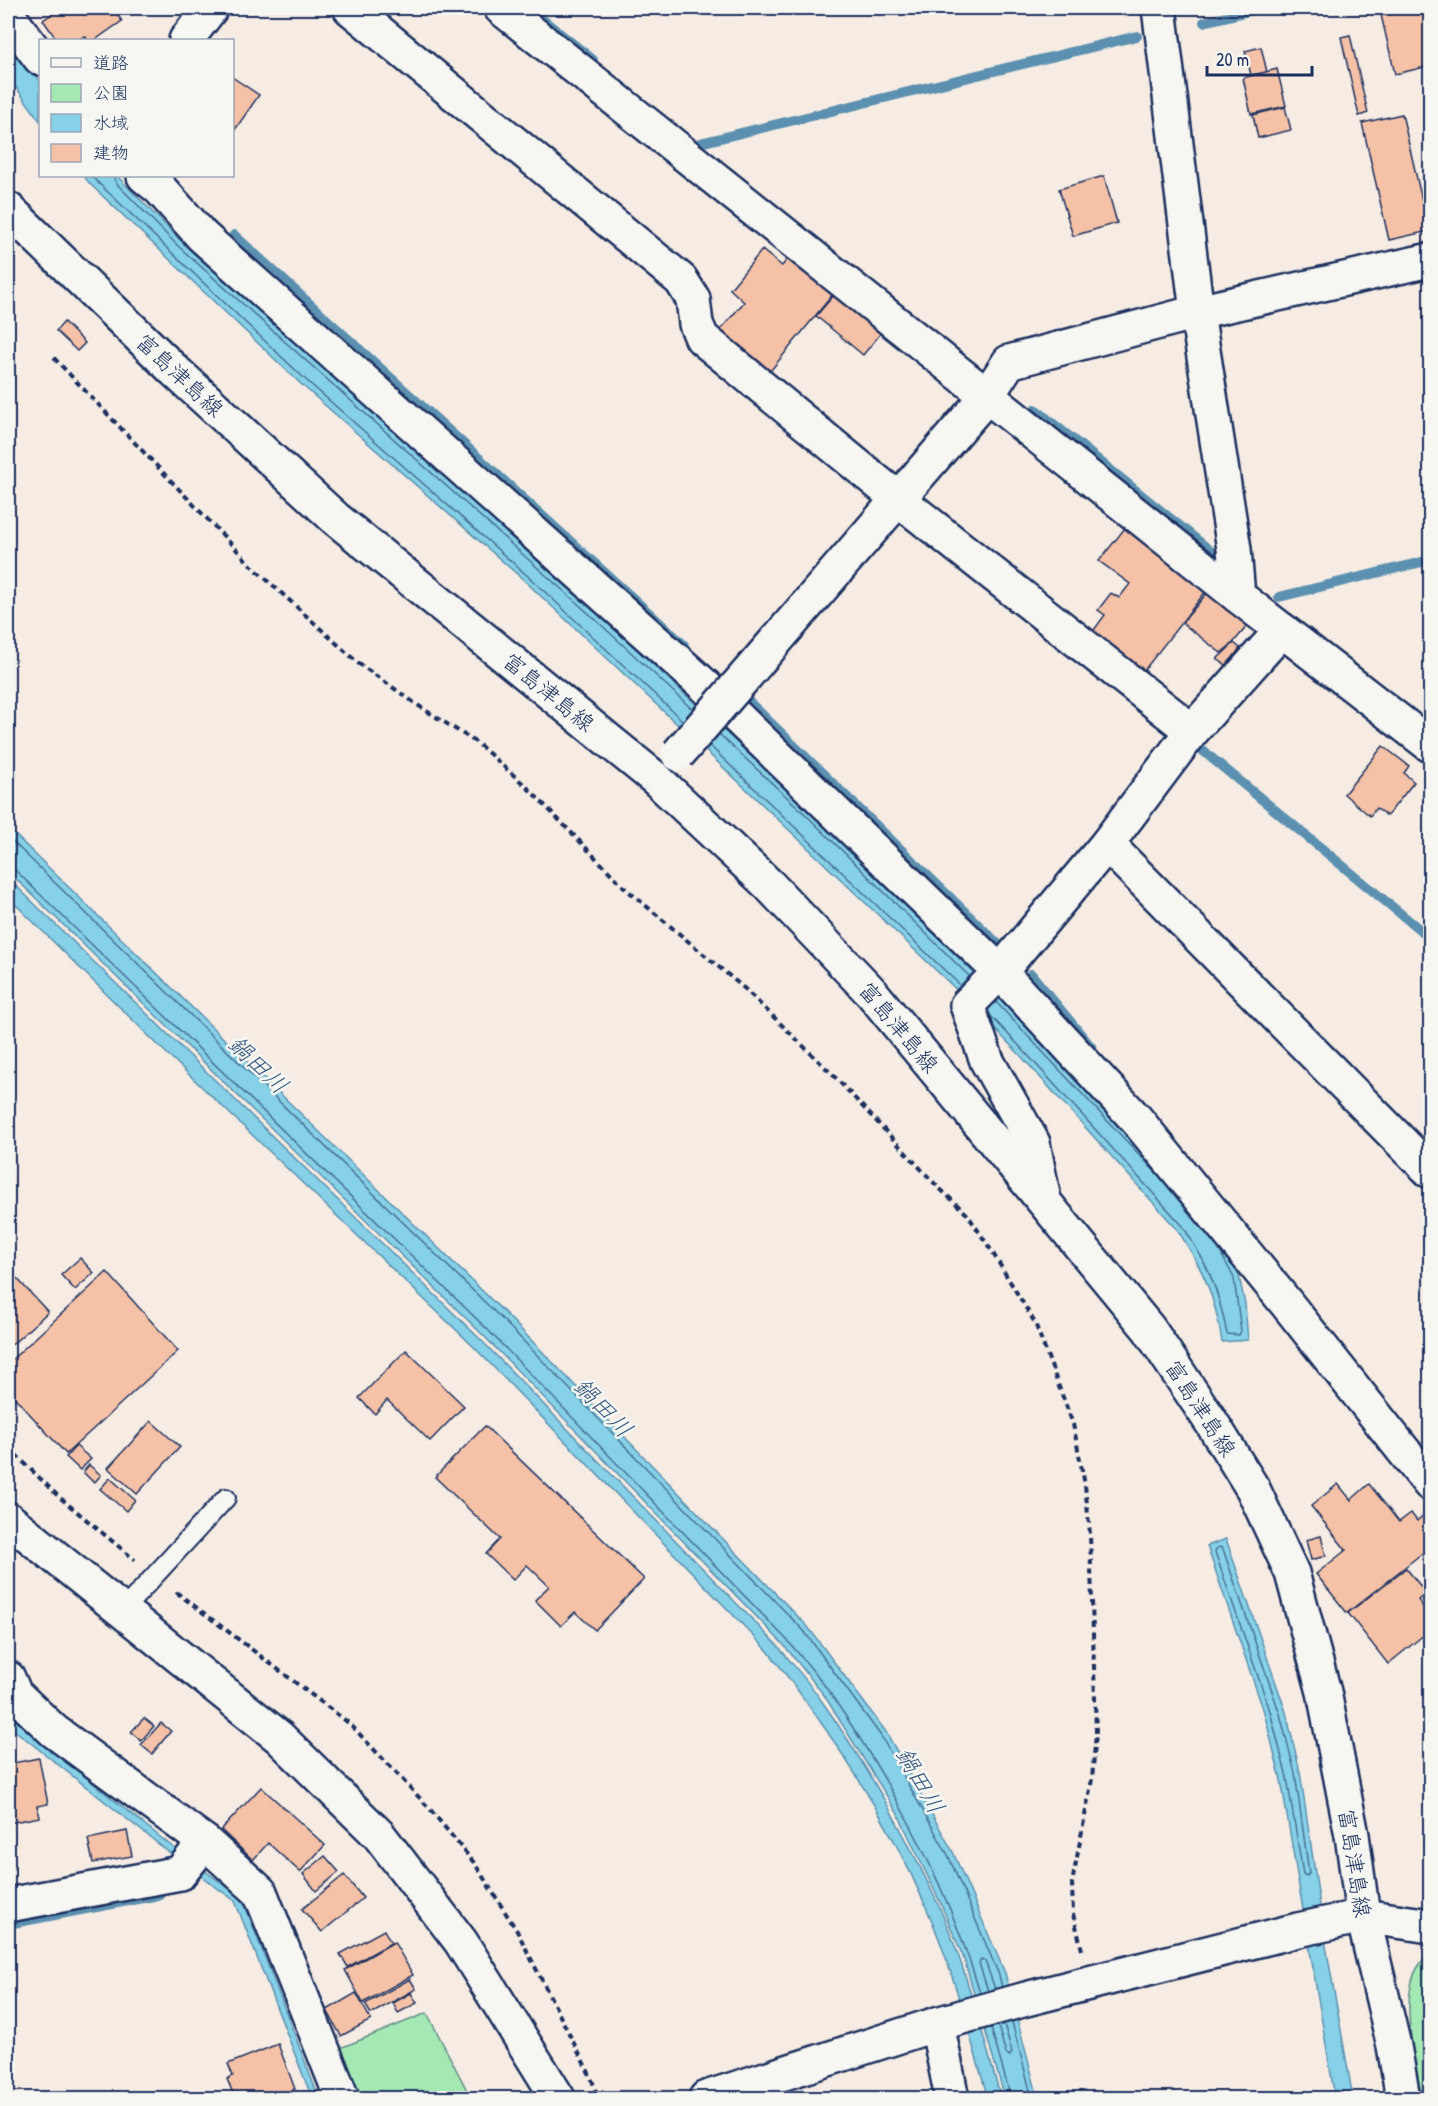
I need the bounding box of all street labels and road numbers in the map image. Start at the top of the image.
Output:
street label: 富島津島線 [130,327,230,423]
street label: 富島津島線 [497,646,601,738]
street label: 富島津島線 [852,975,946,1079]
street label: 富島津島線 [1158,1354,1244,1462]
street label: 富島津島線 [1332,1806,1378,1920]

